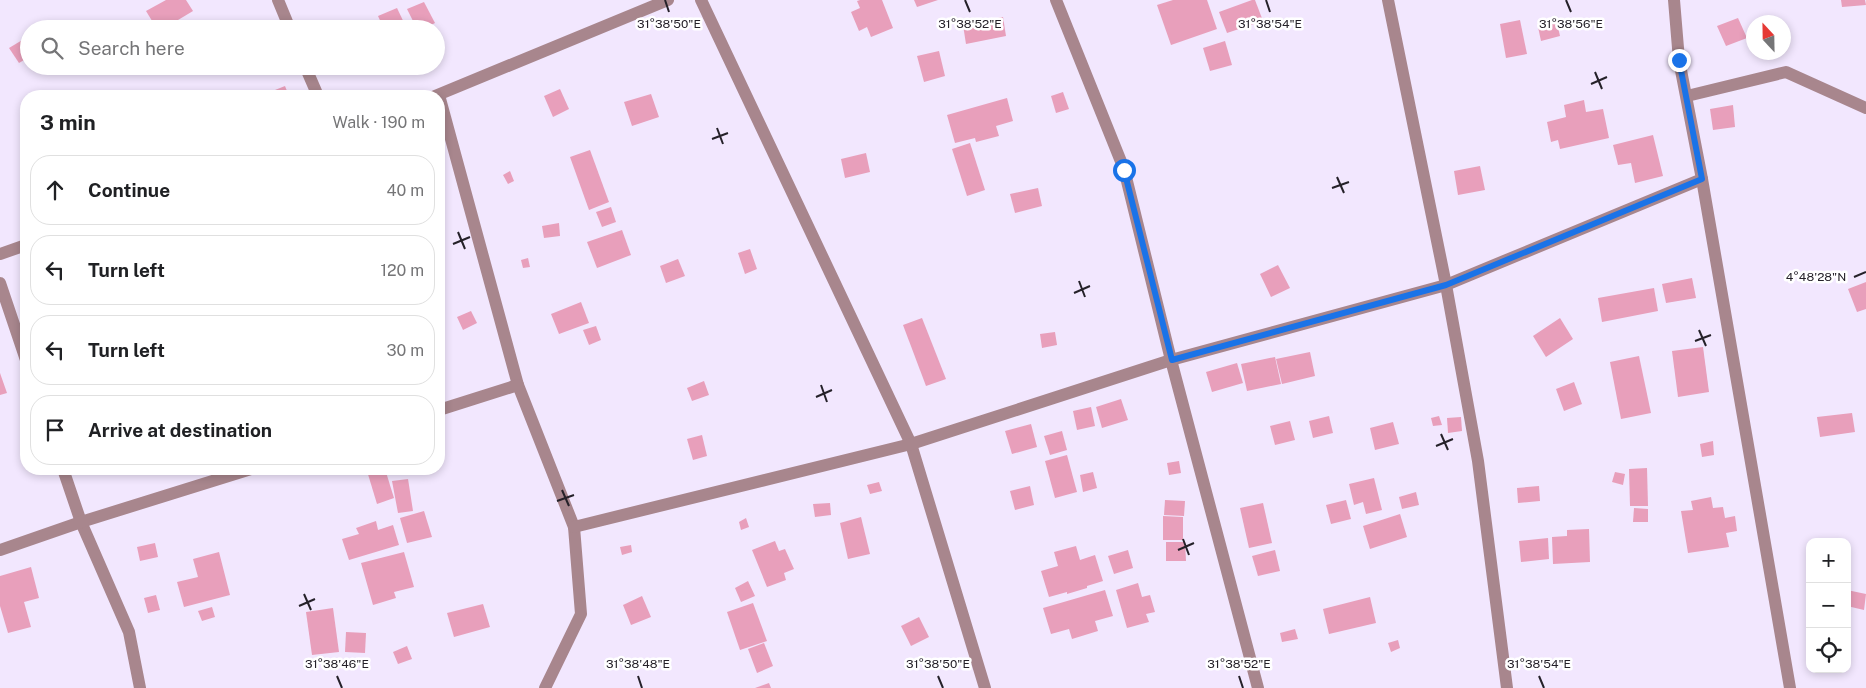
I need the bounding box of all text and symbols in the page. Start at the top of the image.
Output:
north arrow [1746,15,1791,60]
text: 31°38'50"E [637,17,701,31]
text: 31°38'52"E [938,17,1002,31]
text: 31°38'54"E [1238,17,1302,31]
text: 31°38'56"E [1539,17,1603,31]
search box [20,20,445,75]
icon: search [38,34,66,62]
text: Search here [78,37,185,59]
route end [1668,49,1691,72]
text: 3 min [40,110,96,135]
text: Walk · 190 m [333,113,425,132]
route start [1113,159,1136,182]
icon: ahead [41,176,69,204]
text: Continue [88,179,170,201]
text: 40 m [386,181,424,200]
icon: left [41,256,69,284]
text: Turn left [88,259,165,281]
text: 120 m [380,261,424,280]
text: 4°48'28"N [1786,270,1846,284]
icon: left [41,336,69,364]
text: Turn left [88,339,165,361]
text: 30 m [387,341,424,360]
icon: arrive [41,416,69,444]
text: Arrive at destination [88,419,272,441]
map controls [1806,538,1851,673]
button: + [1806,538,1851,583]
button: − [1806,583,1851,628]
button: locate [1806,628,1851,673]
text: 31°38'46"E [305,657,369,671]
text: 31°38'48"E [606,657,670,671]
text: 31°38'50"E [906,657,970,671]
text: 31°38'52"E [1207,657,1271,671]
text: 31°38'54"E [1507,657,1571,671]

